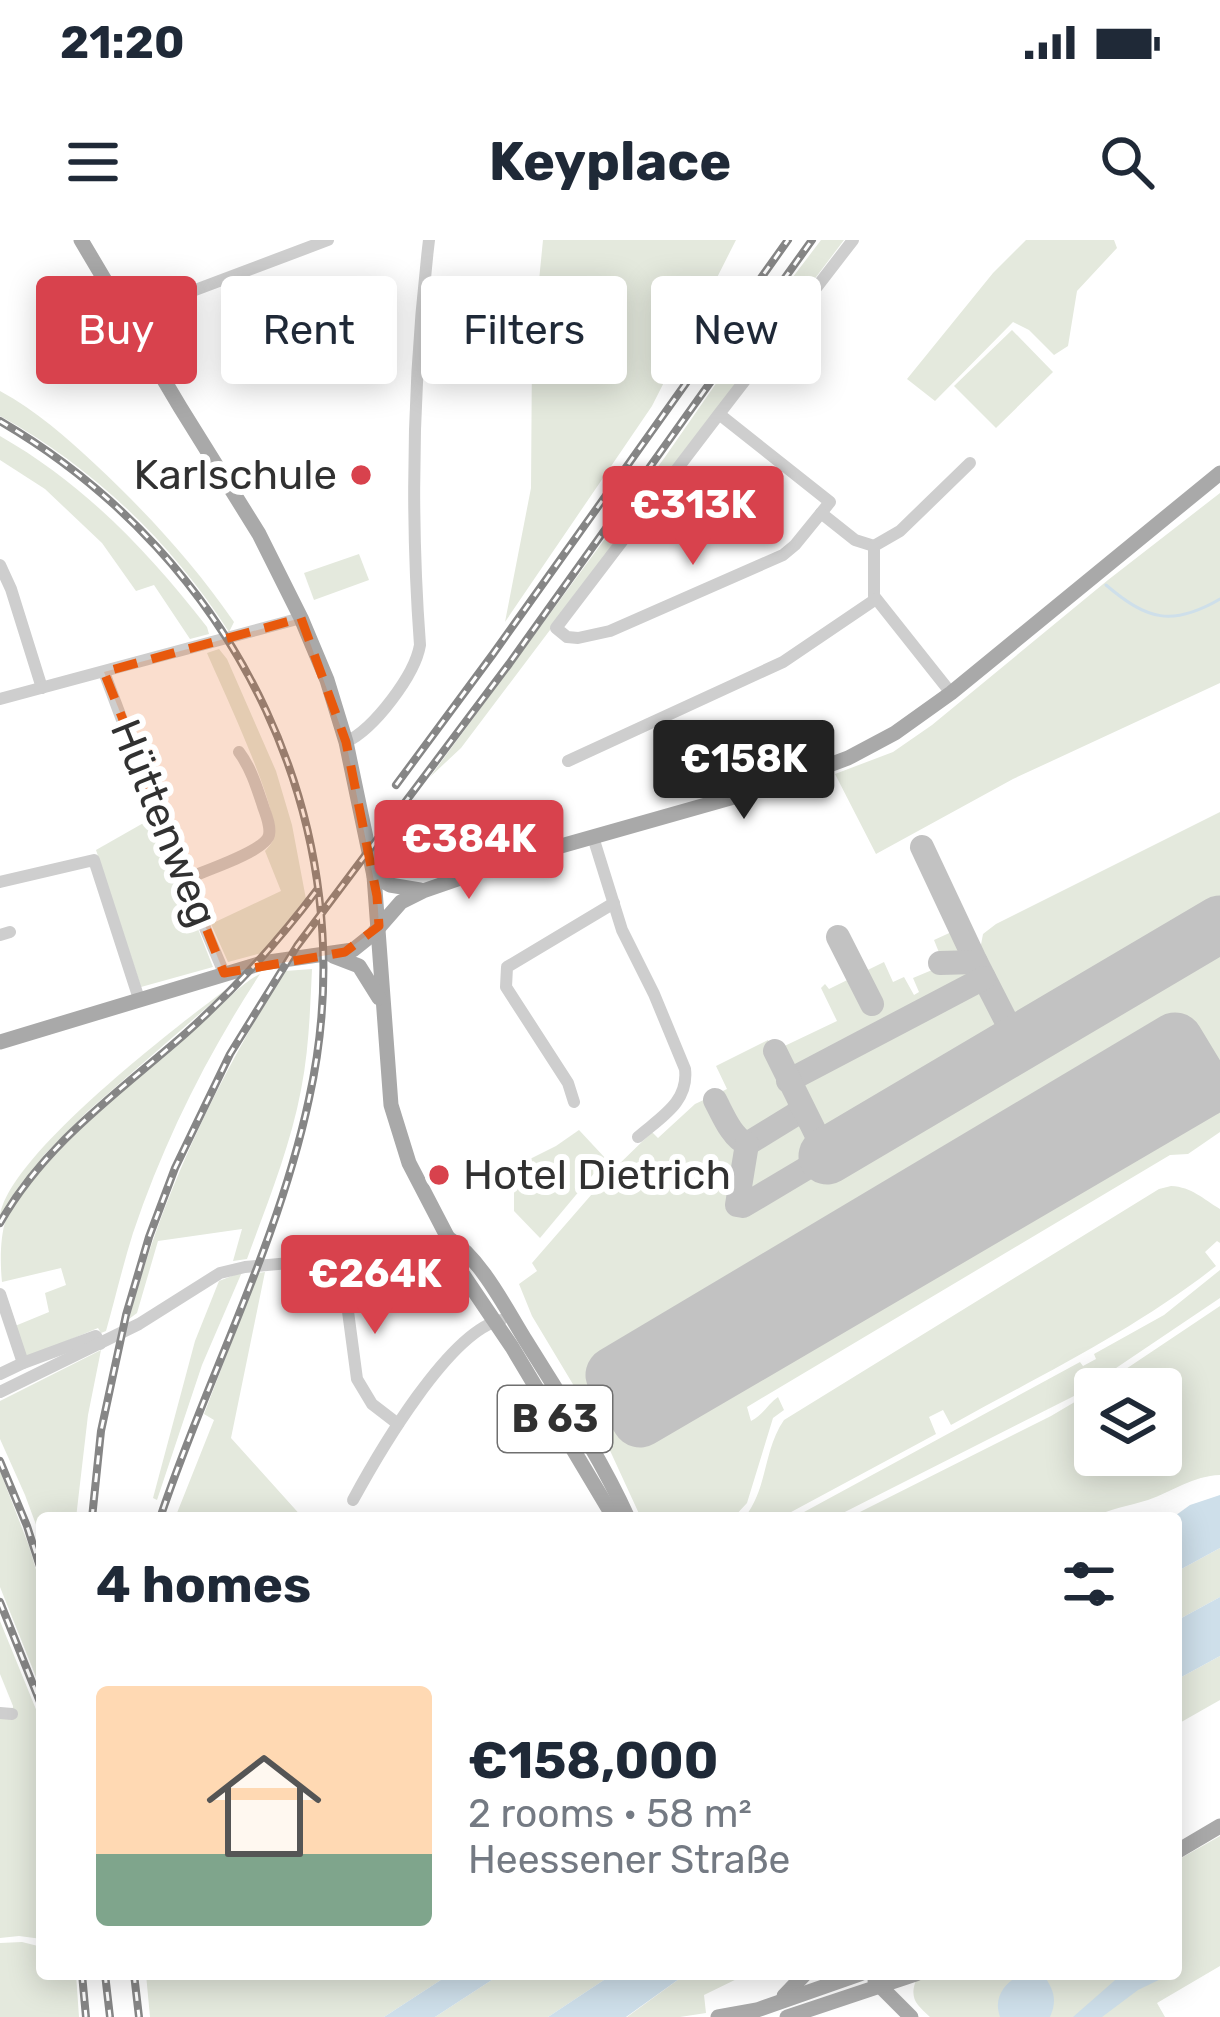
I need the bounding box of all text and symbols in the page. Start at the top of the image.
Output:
text: 21:20 [60,16,185,69]
icon: menu [60,129,126,195]
icon: search [1094,129,1160,195]
text: Keyplace [489,130,731,194]
chip: Buy [36,276,197,384]
chip: Rent [221,276,397,384]
chip: Filters [421,276,627,384]
chip: New [651,276,821,384]
place label: Karlschule [134,450,337,500]
marker: Karlschule [348,462,374,488]
pin: €313K [609,466,777,568]
text: €313K [630,482,756,528]
street label: Hüttenweg [100,712,228,934]
pin: €158K [660,720,828,822]
text: €158K [680,736,808,782]
pin: €384K [385,800,553,902]
text: €384K [401,816,537,862]
place label: Hotel Dietrich [463,1150,731,1200]
marker: Hotel Dietrich [426,1162,452,1188]
pin: €264K [291,1235,459,1337]
text: €264K [308,1251,442,1297]
map controls [1074,1368,1182,1476]
button: layers [1074,1368,1182,1476]
road number: B 63 [498,1386,612,1452]
icon: filters [1056,1551,1122,1617]
text: 4 homes [96,1554,311,1615]
text: €158,000 [468,1730,718,1791]
icon: home [192,1734,336,1878]
text: 2 rooms · 58 m² [468,1791,752,1837]
text: Heessener Straße [468,1837,790,1883]

